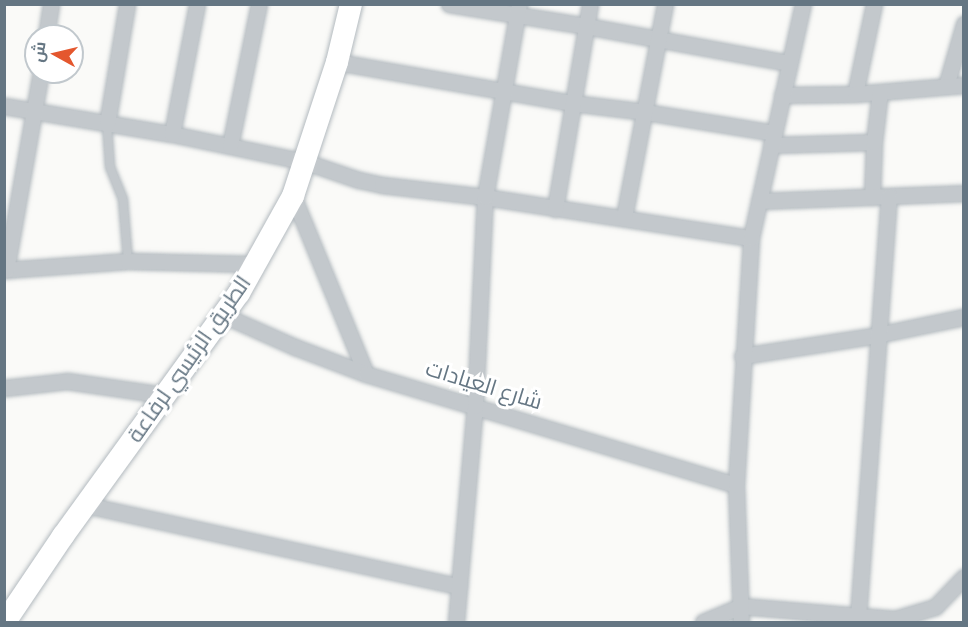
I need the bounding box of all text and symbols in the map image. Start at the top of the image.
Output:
north arrow [24,24,84,84]
text: ش [25,40,51,64]
street label: الطريق الرئيسي لرفاعة [122,271,256,447]
street label: شارع العيادات [423,355,545,415]

